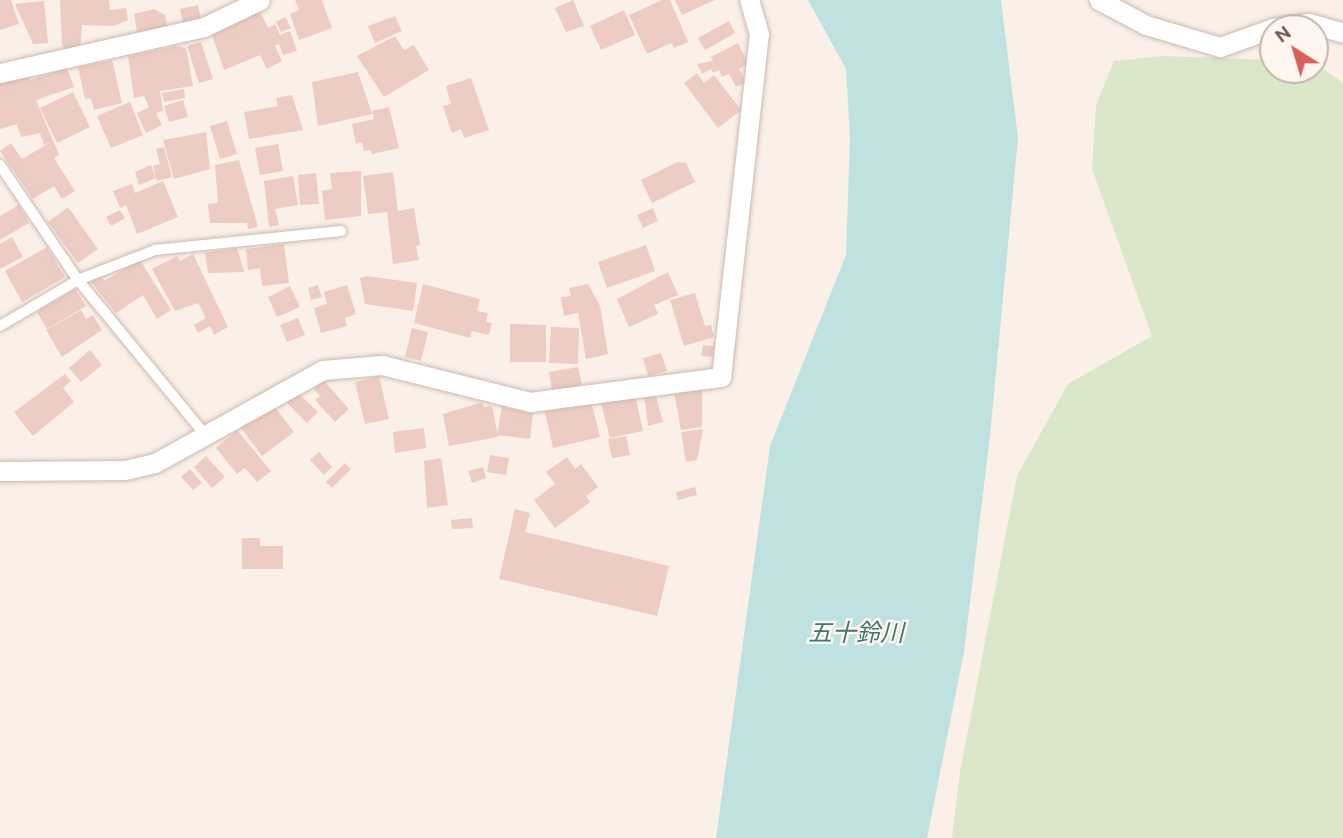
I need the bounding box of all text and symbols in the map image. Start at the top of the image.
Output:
north arrow [1259,14,1329,84]
text: N [1270,21,1295,47]
water label: 五十鈴川 [808,619,904,647]

